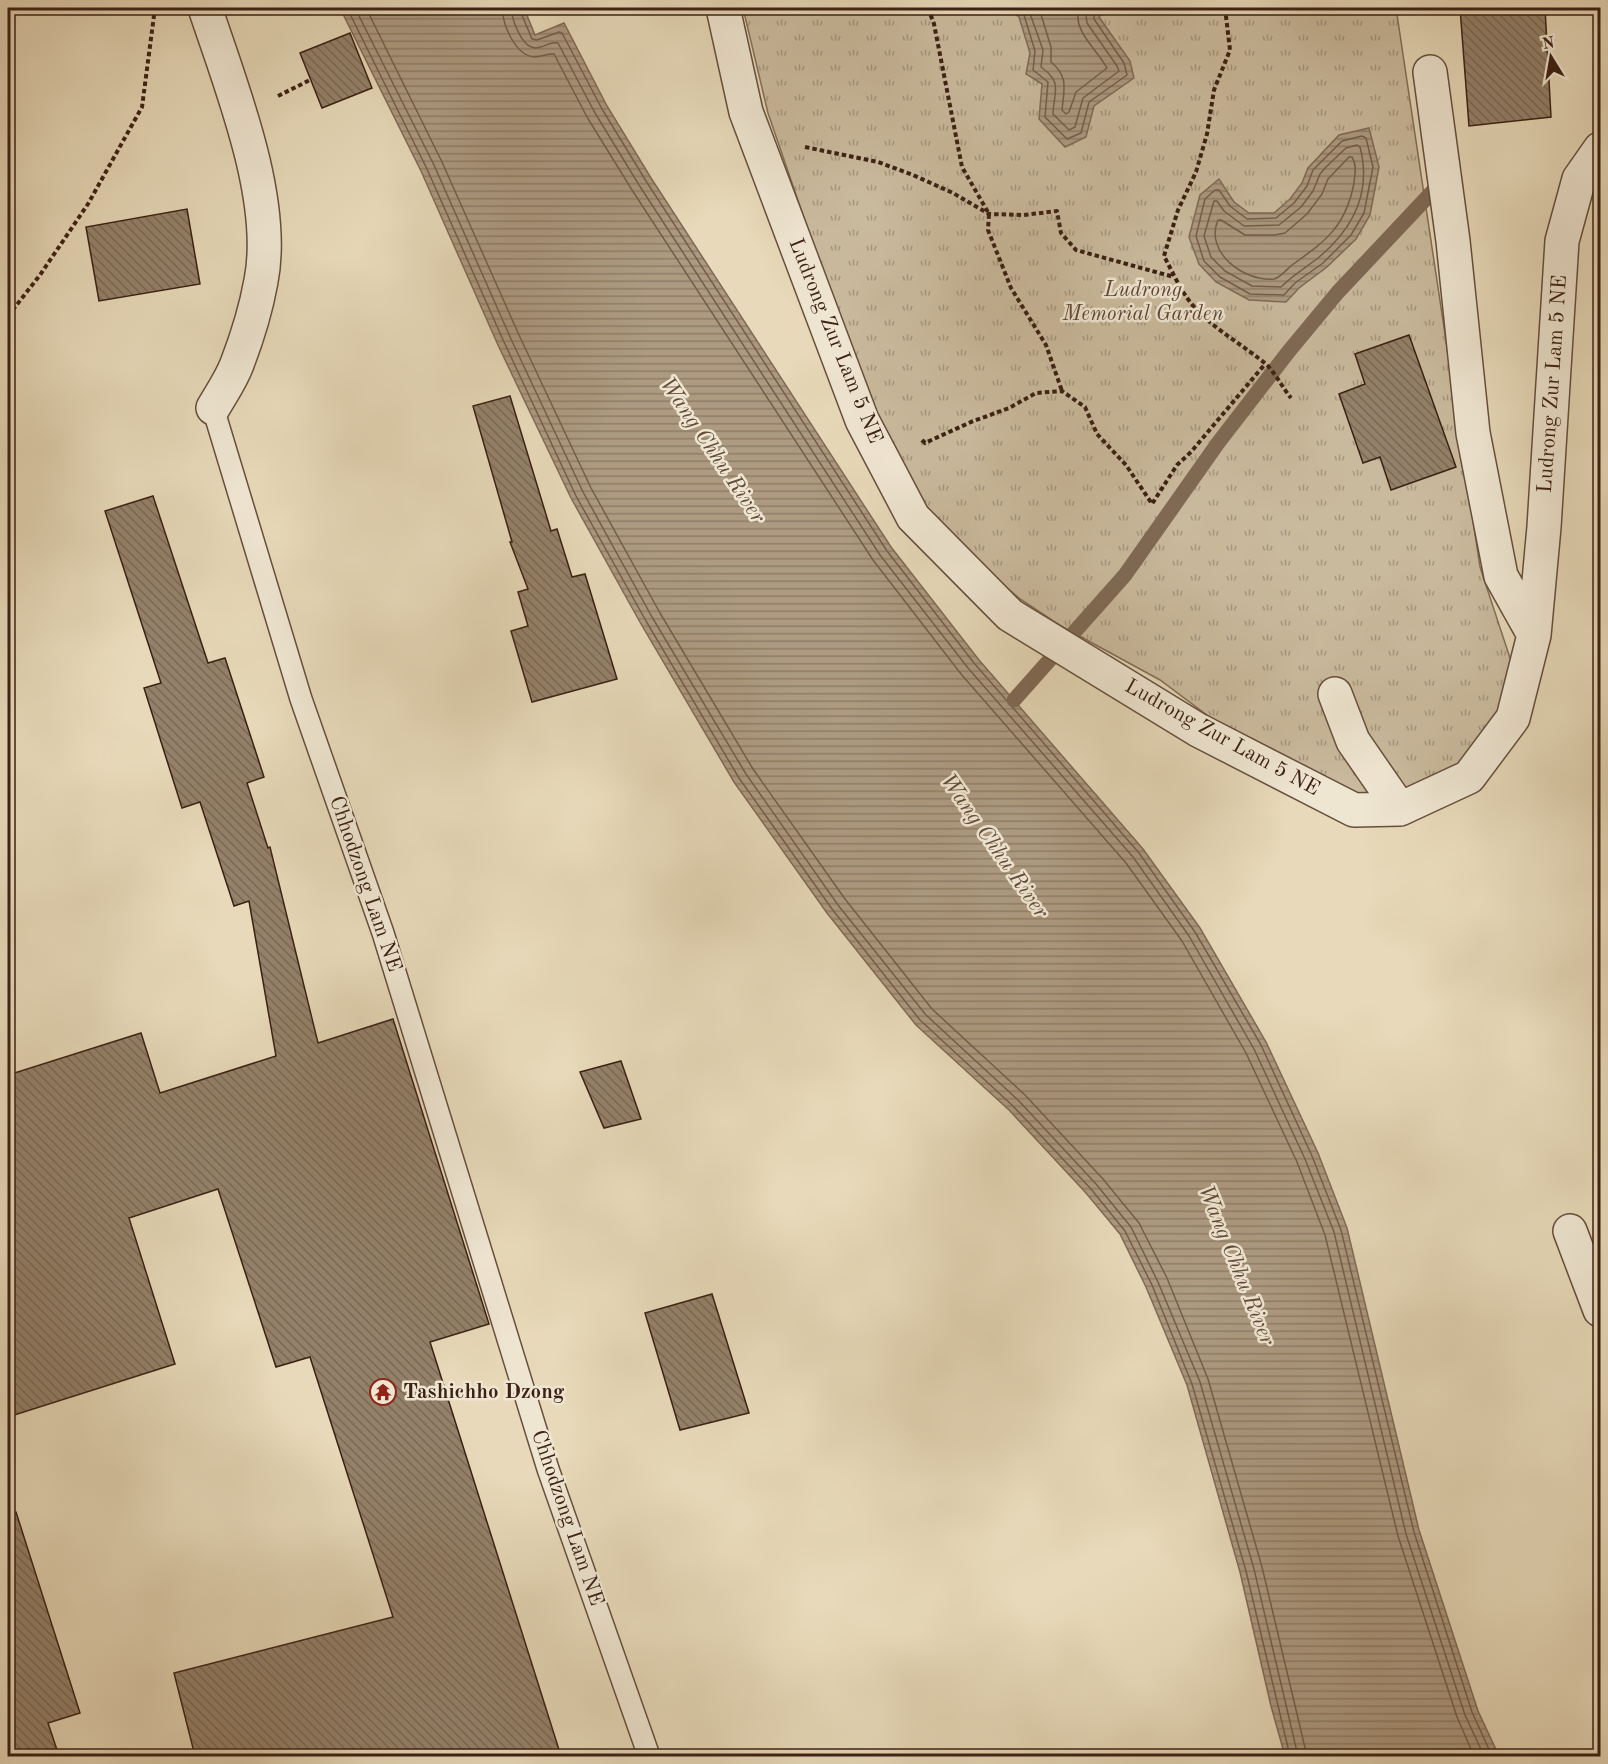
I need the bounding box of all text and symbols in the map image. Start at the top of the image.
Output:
north arrow [1521,27,1581,87]
text: N [1541,35,1557,53]
street label: Ludrong Zur Lam 5 NE [784,236,886,446]
street label: Ludrong Zur Lam 5 NE [1535,274,1571,494]
park label: Ludrong Memorial Garden [1062,280,1223,325]
water label: Wang Chhu River [655,373,769,528]
street label: Ludrong Zur Lam 5 NE [1121,676,1323,800]
water label: Wang Chhu River [936,770,1052,923]
street label: Chhodzong Lam NE [325,794,405,974]
water label: Wang Chhu River [1194,1182,1278,1349]
temple icon: Tashichho Dzong [368,1377,398,1407]
place label: Tashichho Dzong [403,1382,565,1403]
street label: Chhodzong Lam NE [527,1428,607,1608]

